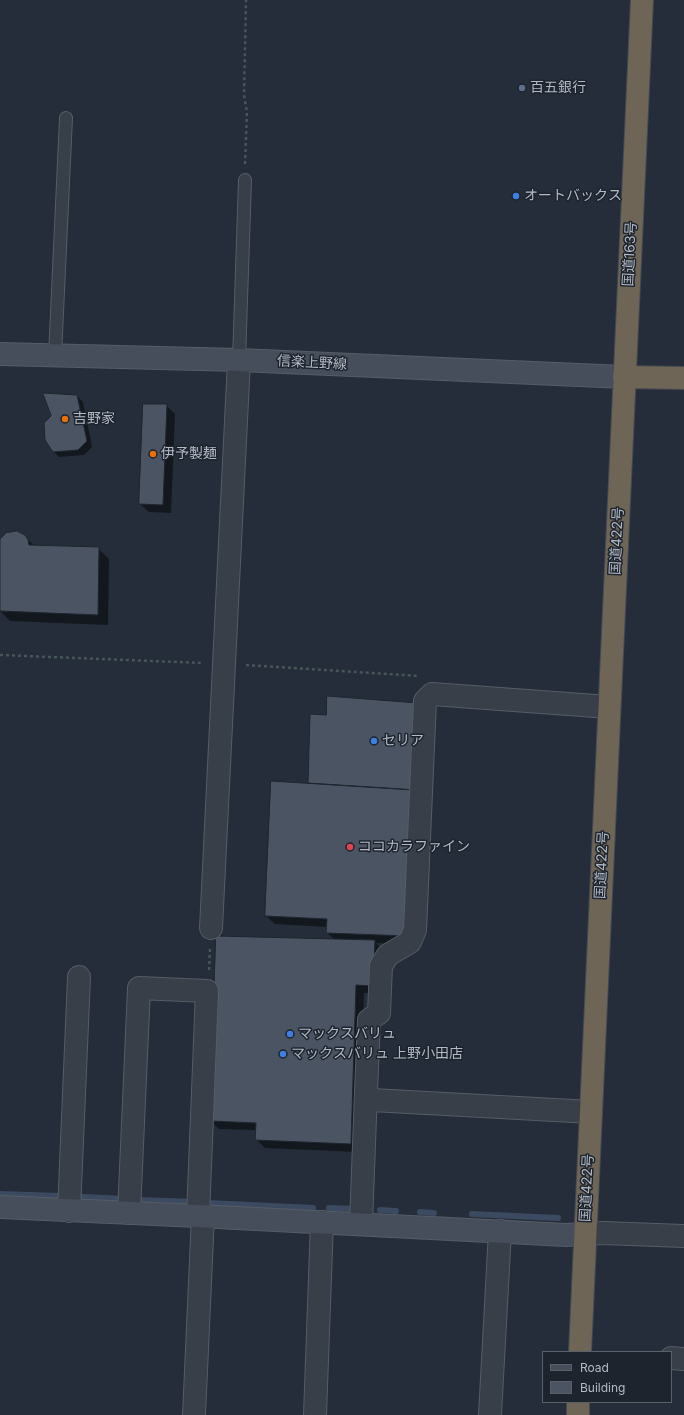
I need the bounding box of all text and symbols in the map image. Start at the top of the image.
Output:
place label: 百五銀行 [530,80,586,96]
marker: 百五銀行 [517,83,527,93]
place label: オートバックス [524,188,622,204]
marker: オートバックス [511,191,521,201]
street label: 国道163号 [620,221,640,287]
street label: 信楽上野線 [277,353,347,373]
place label: 吉野家 [73,411,115,427]
marker: 吉野家 [60,414,70,424]
place label: 伊予製麺 [161,446,217,462]
marker: 伊予製麺 [148,449,158,459]
street label: 国道422号 [607,507,627,575]
place label: セリア [382,733,424,749]
marker: セリア [369,736,379,746]
street label: 国道422号 [592,831,612,899]
place label: ココカラファイン [358,839,470,855]
marker: ココカラファイン [345,842,355,852]
place label: マックスバリュ [298,1026,396,1042]
marker: マックスバリュ [285,1029,295,1039]
place label: マックスバリュ 上野小田店 [291,1046,463,1062]
marker: マックスバリュ 上野小田店 [278,1049,288,1059]
street label: 国道422号 [577,1154,597,1222]
legend [542,1351,672,1403]
text: Road [580,1360,609,1375]
text: Building [580,1380,625,1395]

